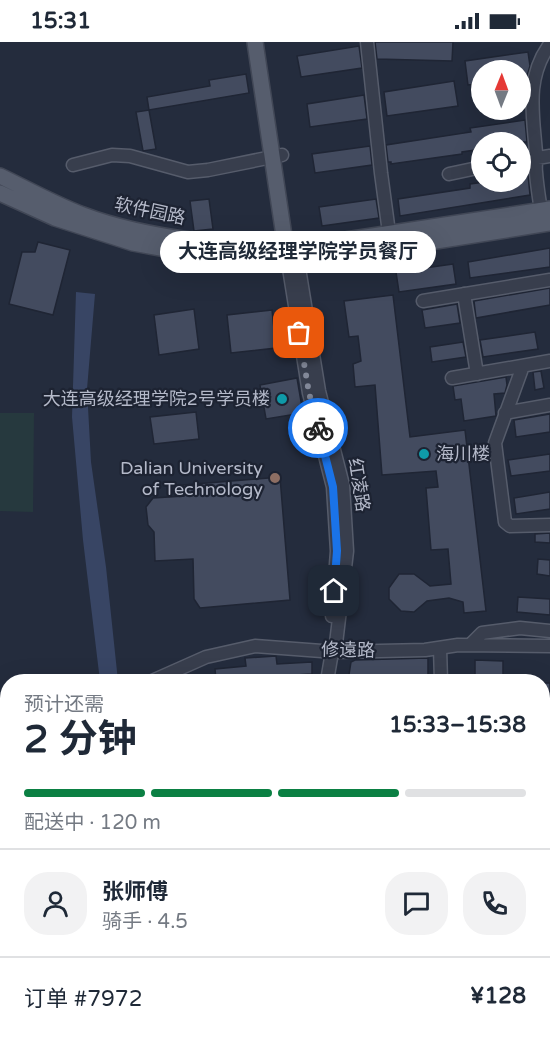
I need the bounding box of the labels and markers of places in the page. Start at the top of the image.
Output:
callout: 大连高级经理学院学员餐厅 [161,231,437,273]
pin [273,307,324,358]
place label: 大连高级经理学院2号学员楼 [43,388,270,410]
marker: 大连高级经理学院2号学员楼 [275,392,289,406]
place label: 海川楼 [436,443,490,465]
marker: 海川楼 [417,447,431,461]
place label: Dalian University of Technology [120,457,263,500]
marker: Dalian University of Technology [268,471,282,485]
pin [308,565,359,616]

